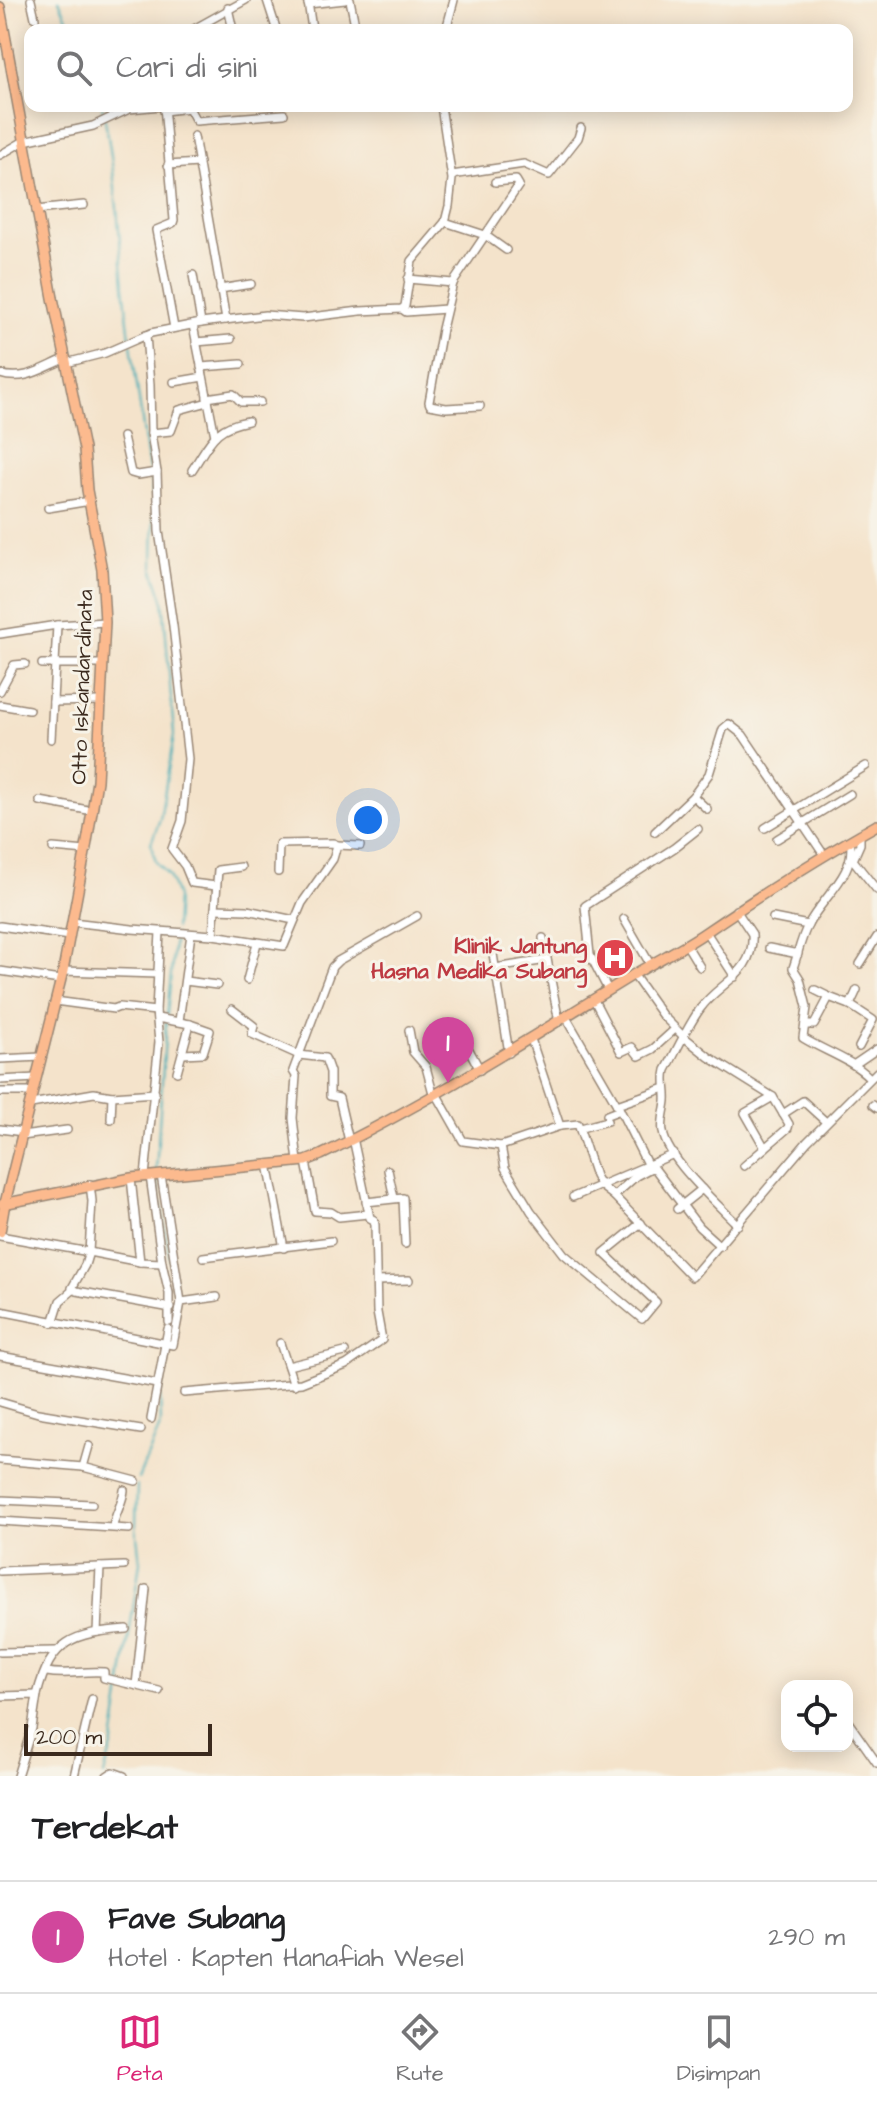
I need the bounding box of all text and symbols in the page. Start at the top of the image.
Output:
search box [24,24,853,112]
icon: search [52,46,96,90]
text: Cari di sini [116,47,257,89]
street label: Otto Iskandardinata [64,589,101,785]
your location [348,800,388,840]
place label: Klinik Jantung Hasna Medika Subang [371,931,588,988]
hospital icon: Klinik Jantung Hasna Medika Subang [594,937,636,979]
pin: 1 [422,1017,474,1083]
map controls [781,1680,853,1752]
button: locate [781,1680,853,1752]
scale bar [24,1720,212,1756]
text: 200 m [36,1722,102,1753]
text: Terdekat [32,1804,178,1852]
text: Fave Subang [108,1898,285,1940]
text: 1 [56,1919,60,1955]
text: 290 m [768,1919,845,1955]
text: Hotel · Kapten Hanafiah Wesel [108,1940,464,1976]
tab: Peta [117,2010,163,2089]
tab: Rute [396,2010,444,2089]
tab: Disimpan [677,2010,760,2089]

